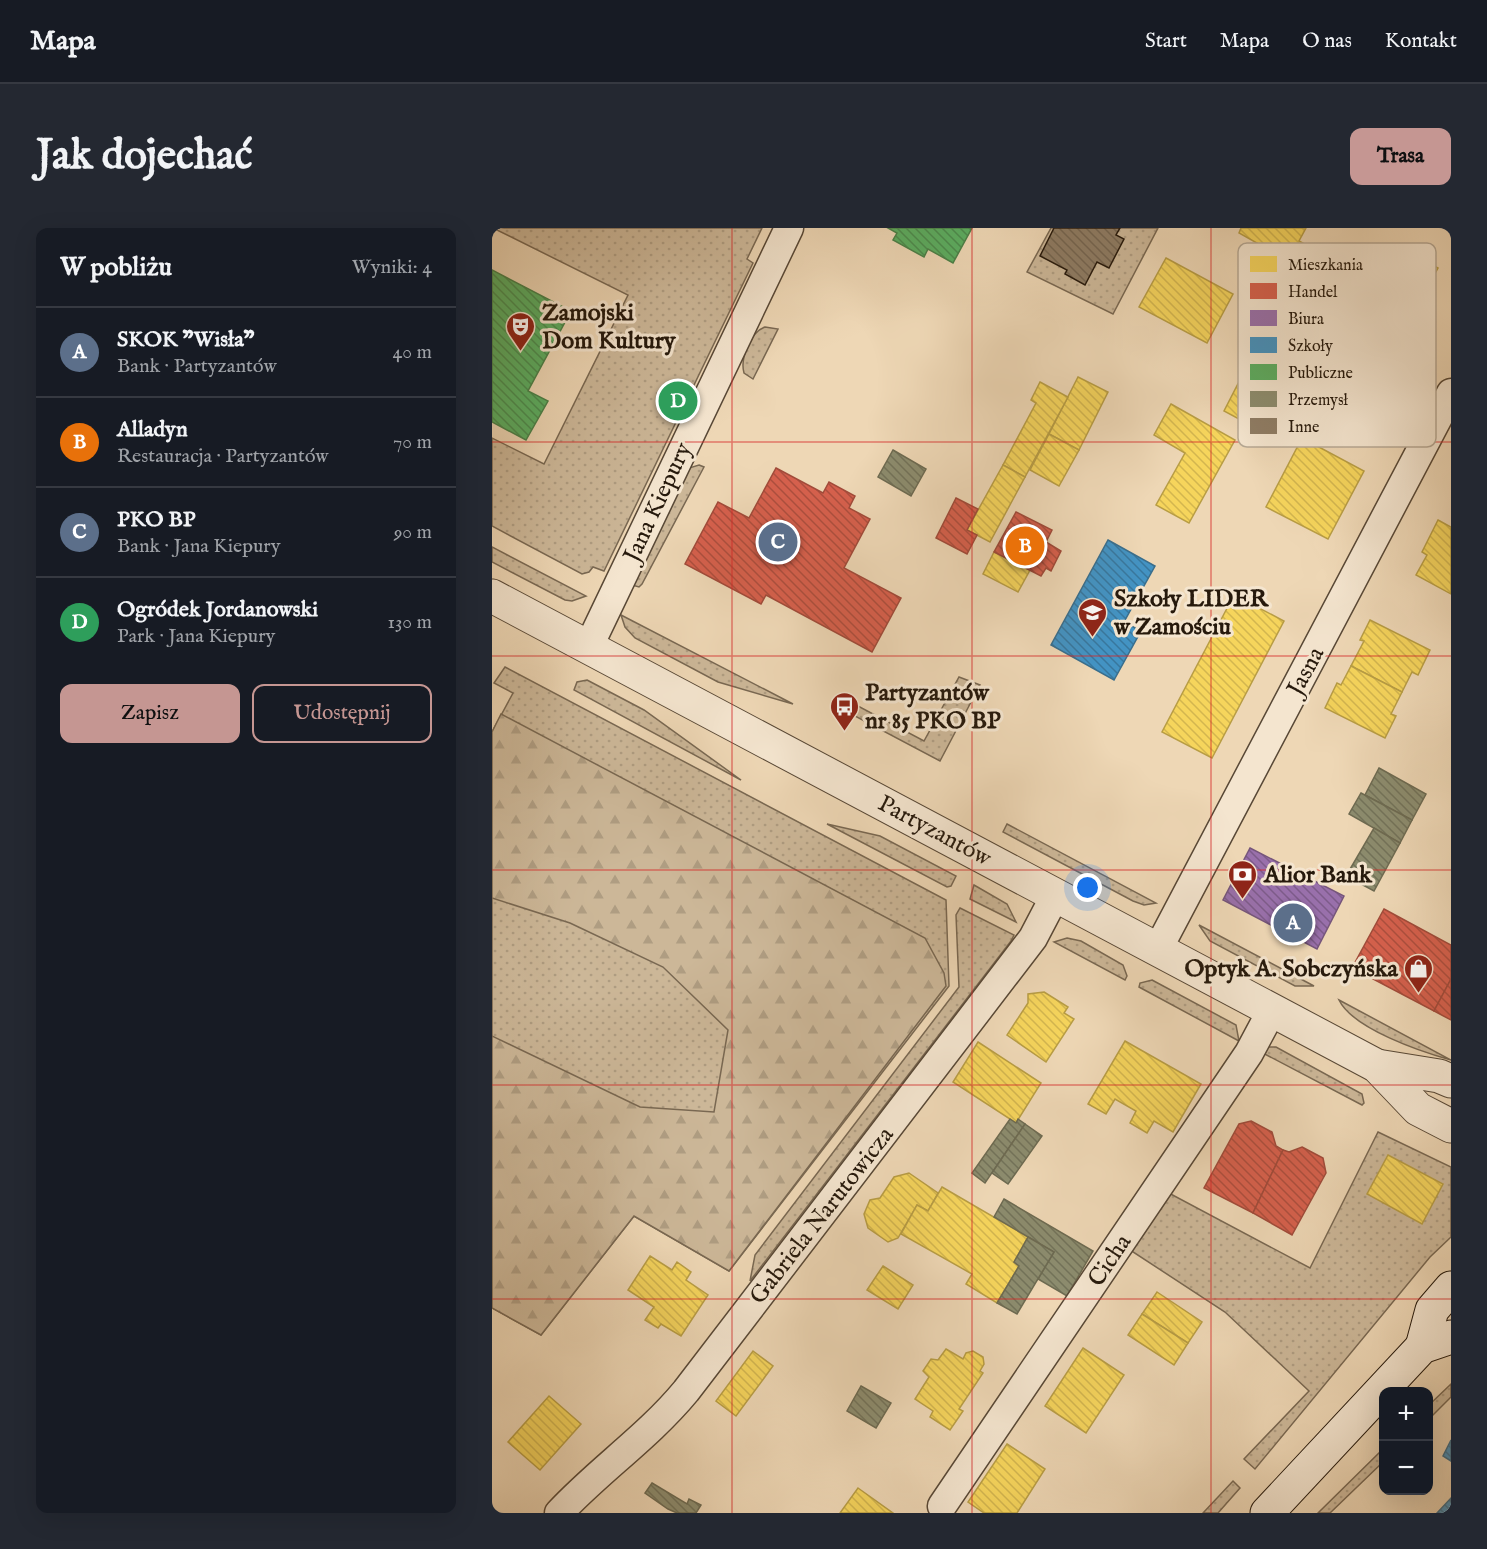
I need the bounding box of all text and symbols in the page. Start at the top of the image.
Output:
text: Mapa [30,24,96,59]
text: Start [1145,28,1187,55]
text: Mapa [1220,28,1269,55]
text: O nas [1302,28,1352,55]
text: Kontakt [1385,28,1457,55]
button: Trasa [1350,128,1451,185]
text: Jak dojechać [36,130,253,183]
legend [1238,243,1436,447]
text: W pobliżu [60,251,172,284]
text: Wyniki: 4 [352,255,432,280]
text: Mieszkania [1288,256,1363,276]
text: Handel [1288,283,1338,303]
place label: Zamojski Dom Kultury [542,298,677,357]
theatre icon: Zamojski Dom Kultury [505,310,537,352]
text: Biura [1288,310,1324,330]
text: SKOK "Wisła" [117,326,255,354]
text: Szkoły [1288,337,1333,357]
text: A [73,340,86,365]
text: 40 m [393,340,432,365]
text: Bank · Partyzantów [117,354,277,379]
text: Publiczne [1288,364,1353,384]
pin: D [658,378,698,423]
text: Przemysł [1288,391,1349,411]
text: Alladyn [117,416,188,444]
text: Inne [1288,418,1319,438]
text: B [73,430,86,455]
text: 70 m [393,430,432,455]
street label: Jana Kiepury [616,438,700,570]
text: Restauracja · Partyzantów [117,444,328,469]
text: PKO BP [117,506,195,534]
text: C [72,520,87,545]
text: 90 m [394,520,432,545]
pin: C [758,520,798,564]
pin: B [1006,524,1044,568]
text: Bank · Jana Kiepury [117,534,281,559]
place label: Szkoły LIDER w Zamościu [1113,584,1270,643]
text: Ogródek Jordanowski [117,596,318,624]
school or university icon: Szkoły LIDER w Zamościu [1077,596,1109,638]
text: D [71,610,88,635]
text: 130 m [387,610,432,635]
text: Park · Jana Kiepury [117,624,275,649]
street label: Jasna [1279,641,1332,704]
place label: Partyzantów nr 85 PKO BP [865,678,1001,737]
button: Zapisz [60,684,240,743]
button: Udostępnij [252,684,432,743]
bus stop icon: Partyzantów nr 85 PKO BP [828,690,860,732]
street label: Partyzantów [872,789,997,875]
bank icon: Alior Bank [1227,858,1259,900]
place label: Alior Bank [1263,860,1373,891]
your location [1073,873,1102,902]
pin: A [1274,900,1312,946]
shop icon: Optyk A. Sobczyńska [1403,952,1435,994]
place label: Optyk A. Sobczyńska [1184,954,1399,985]
street label: Gabriela Narutowicza [743,1120,902,1311]
street label: Cicha [1082,1228,1139,1293]
map controls [1379,1387,1433,1495]
button: + [1379,1387,1433,1441]
button: − [1379,1441,1433,1495]

